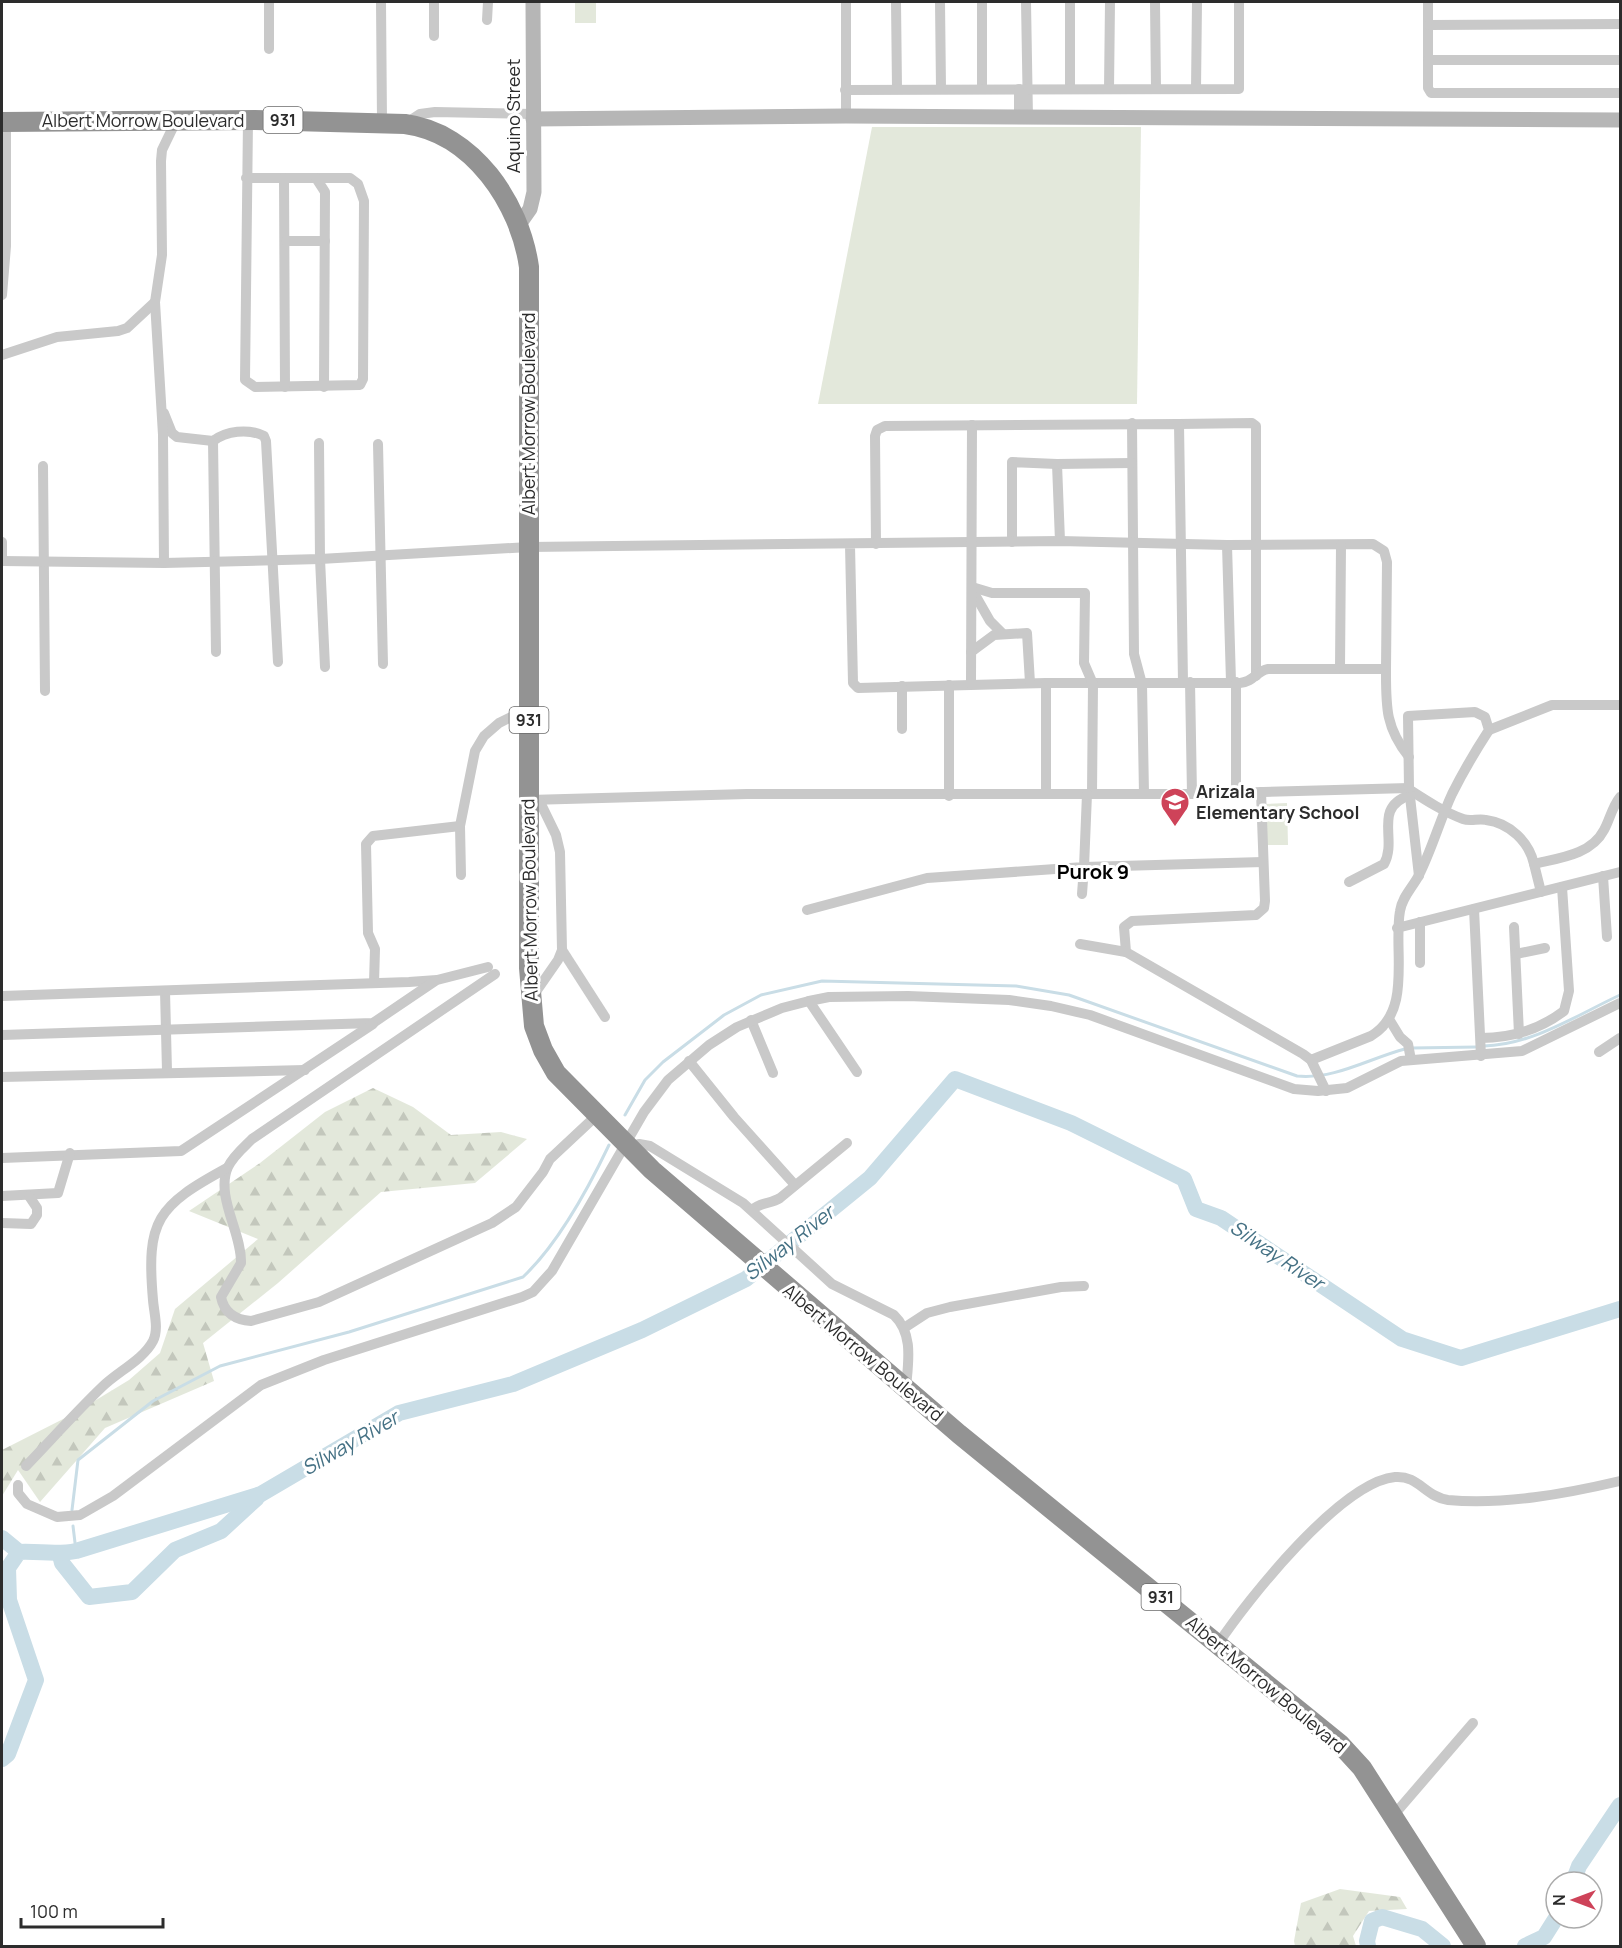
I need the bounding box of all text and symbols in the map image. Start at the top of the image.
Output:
street label: Aquino Street [501,59,525,173]
road number: 931 [264,107,302,133]
street label: Albert Morrow Boulevard [42,108,244,132]
street label: Albert Morrow Boulevard [516,313,540,515]
road number: 931 [510,707,548,733]
place label: Arizala Elementary School [1196,779,1359,824]
school or university icon: Arizala Elementary School [1159,786,1191,828]
street label: Albert Morrow Boulevard [515,798,543,1002]
district label: Purok 9 [1057,858,1129,885]
water label: Silway River [738,1197,842,1286]
water label: Silway River [1225,1213,1332,1297]
street label: Albert Morrow Boulevard [778,1278,949,1427]
water label: Silway River [296,1403,405,1481]
road number: 931 [1142,1584,1180,1610]
street label: Albert Morrow Boulevard [1181,1610,1352,1759]
north arrow [1544,1870,1604,1930]
scale bar [21,1891,164,1929]
text: N [1548,1894,1570,1906]
text: 100 m [30,1899,78,1923]

